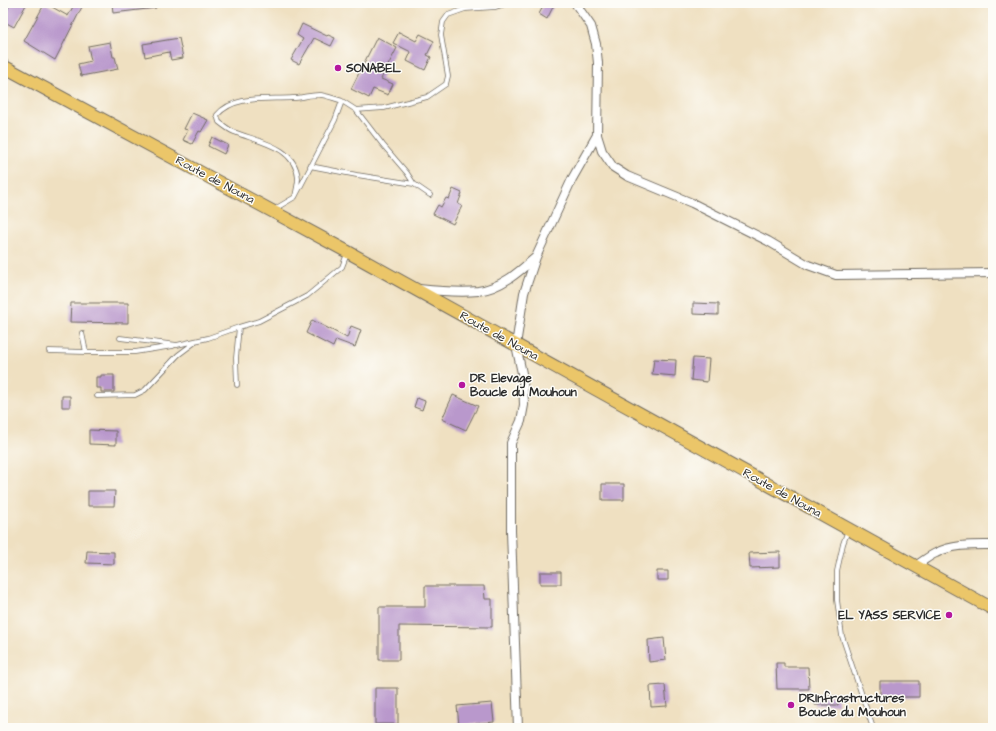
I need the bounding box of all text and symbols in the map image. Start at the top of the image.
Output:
place label: SONABEL [345,60,402,77]
marker: SONABEL [333,63,343,73]
street label: Route de Nouna [172,152,258,208]
street label: Route de Nouna [457,307,541,365]
place label: DR Elevage Boucle du Mouhoun [470,370,577,401]
marker: DR Elevage Boucle du Mouhoun [457,380,467,390]
street label: Route de Nouna [740,464,824,522]
place label: EL YASS SERVICE [838,607,942,624]
marker: EL YASS SERVICE [944,610,954,620]
place label: DRInfrastructures Boucle du Mouhoun [799,690,906,721]
marker: DRInfrastructures Boucle du Mouhoun [786,700,796,710]

